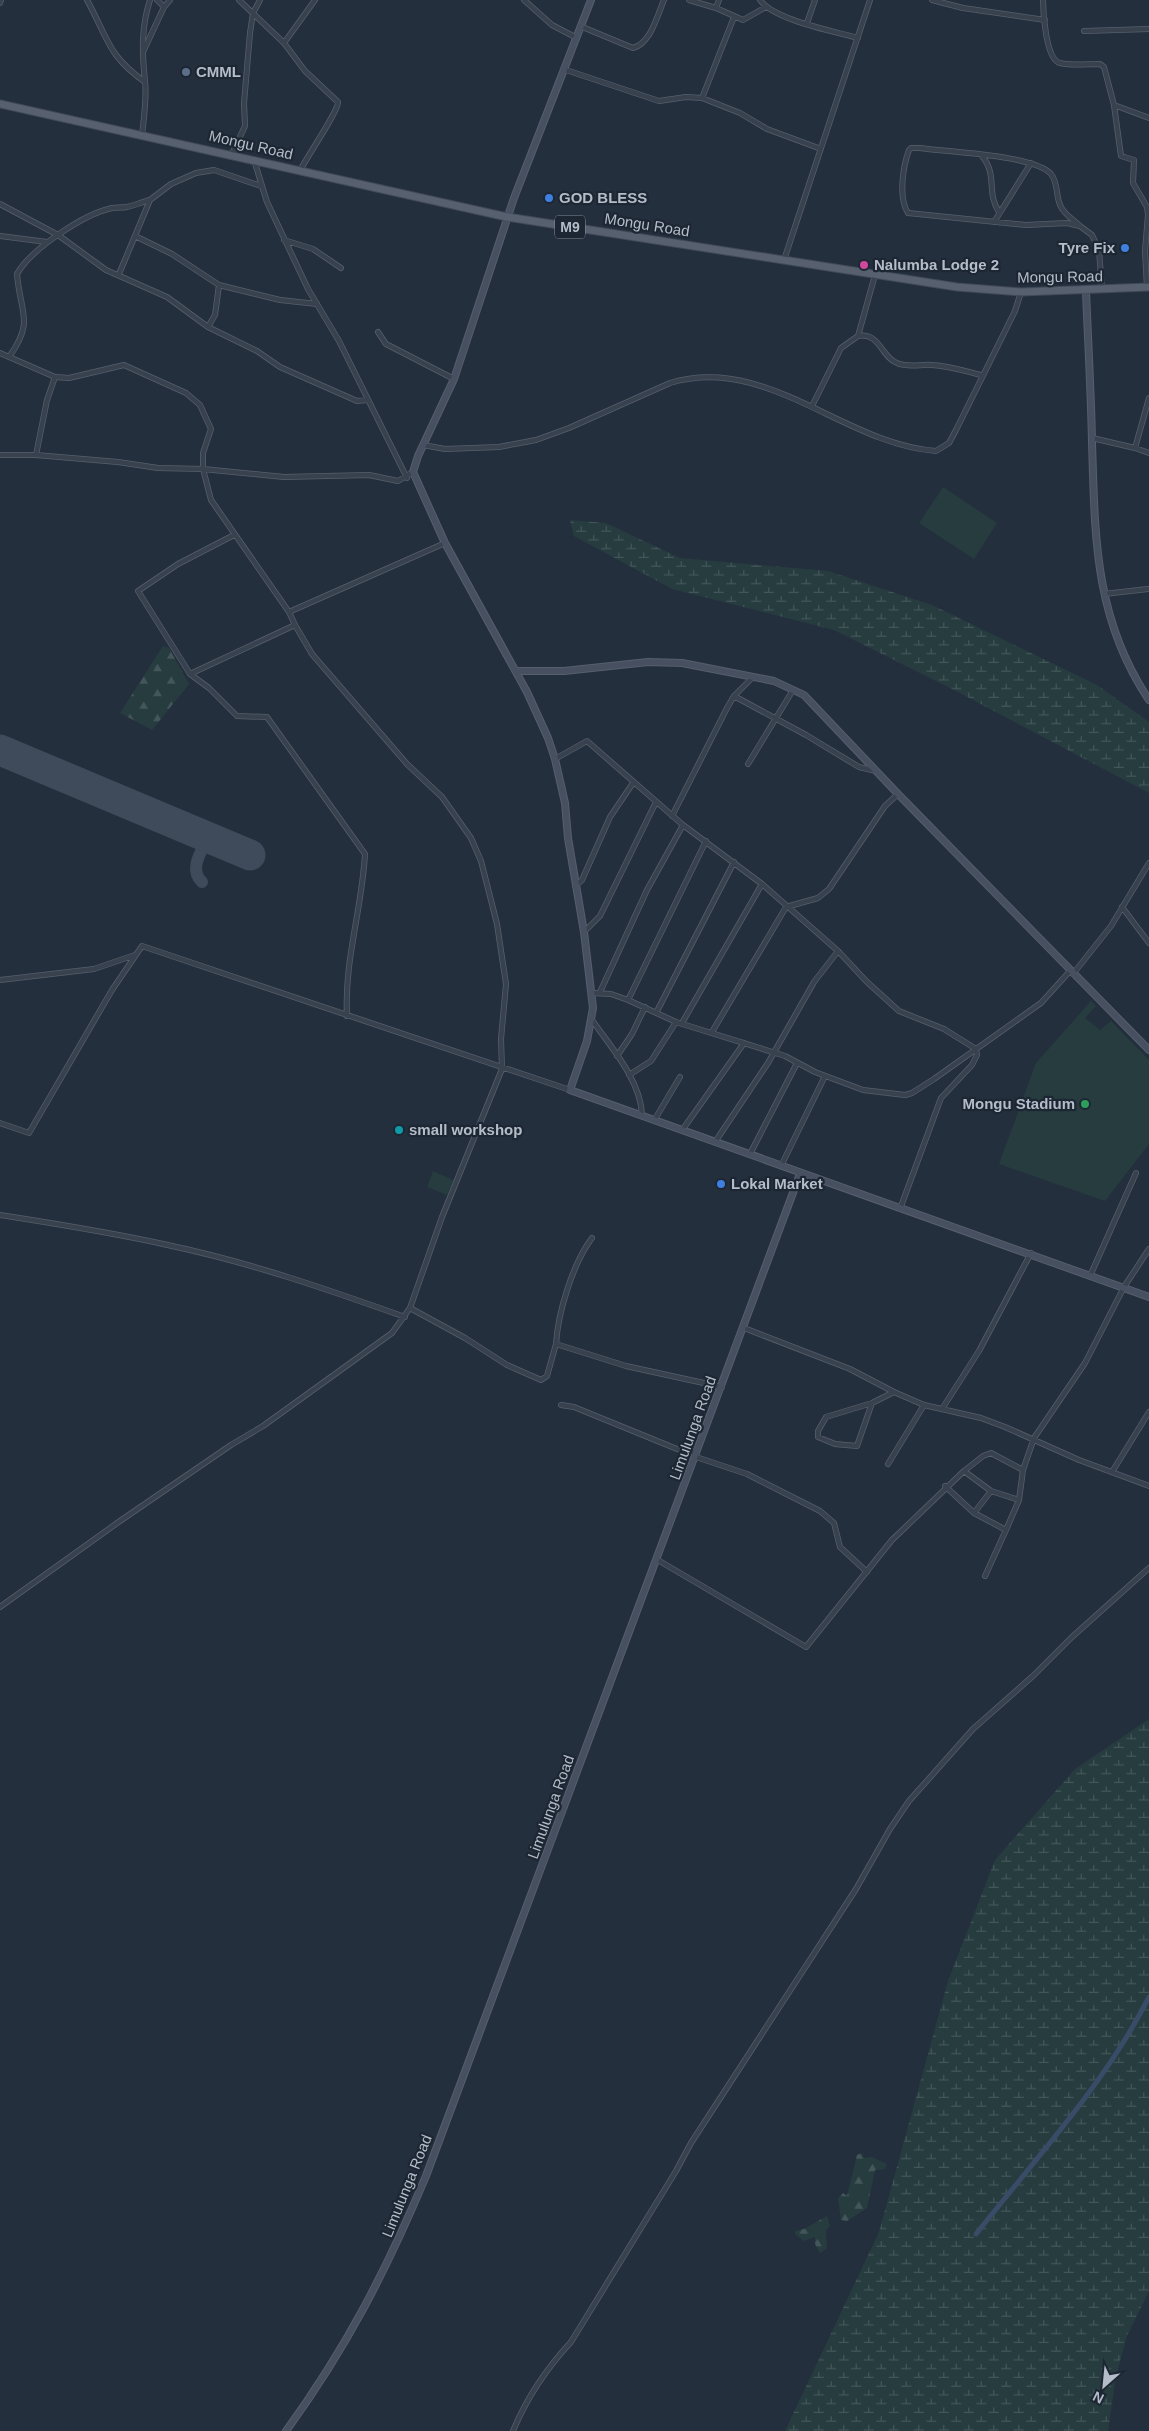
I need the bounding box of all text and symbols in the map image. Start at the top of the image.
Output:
place label: CMML [196,63,241,80]
marker: CMML [180,66,192,78]
street label: Mongu Road [207,127,295,162]
place label: GOD BLESS [559,189,647,206]
marker: GOD BLESS [543,192,555,204]
street label: Mongu Road [603,209,691,240]
road number: M9 [555,216,585,238]
place label: Tyre Fix [1059,239,1116,256]
marker: Tyre Fix [1119,242,1131,254]
place label: Nalumba Lodge 2 [874,256,999,273]
marker: Nalumba Lodge 2 [858,259,870,271]
street label: Mongu Road [1017,267,1103,286]
place label: Mongu Stadium [963,1095,1075,1112]
marker: Mongu Stadium [1079,1098,1091,1110]
place label: small workshop [409,1121,522,1138]
marker: small workshop [393,1124,405,1136]
place label: Lokal Market [731,1175,823,1192]
marker: Lokal Market [715,1178,727,1190]
street label: Limulunga Road [666,1374,719,1482]
street label: Limulunga Road [524,1753,577,1861]
street label: Limulunga Road [378,2132,435,2240]
north arrow [1079,2361,1129,2411]
text: N [1090,2388,1106,2407]

